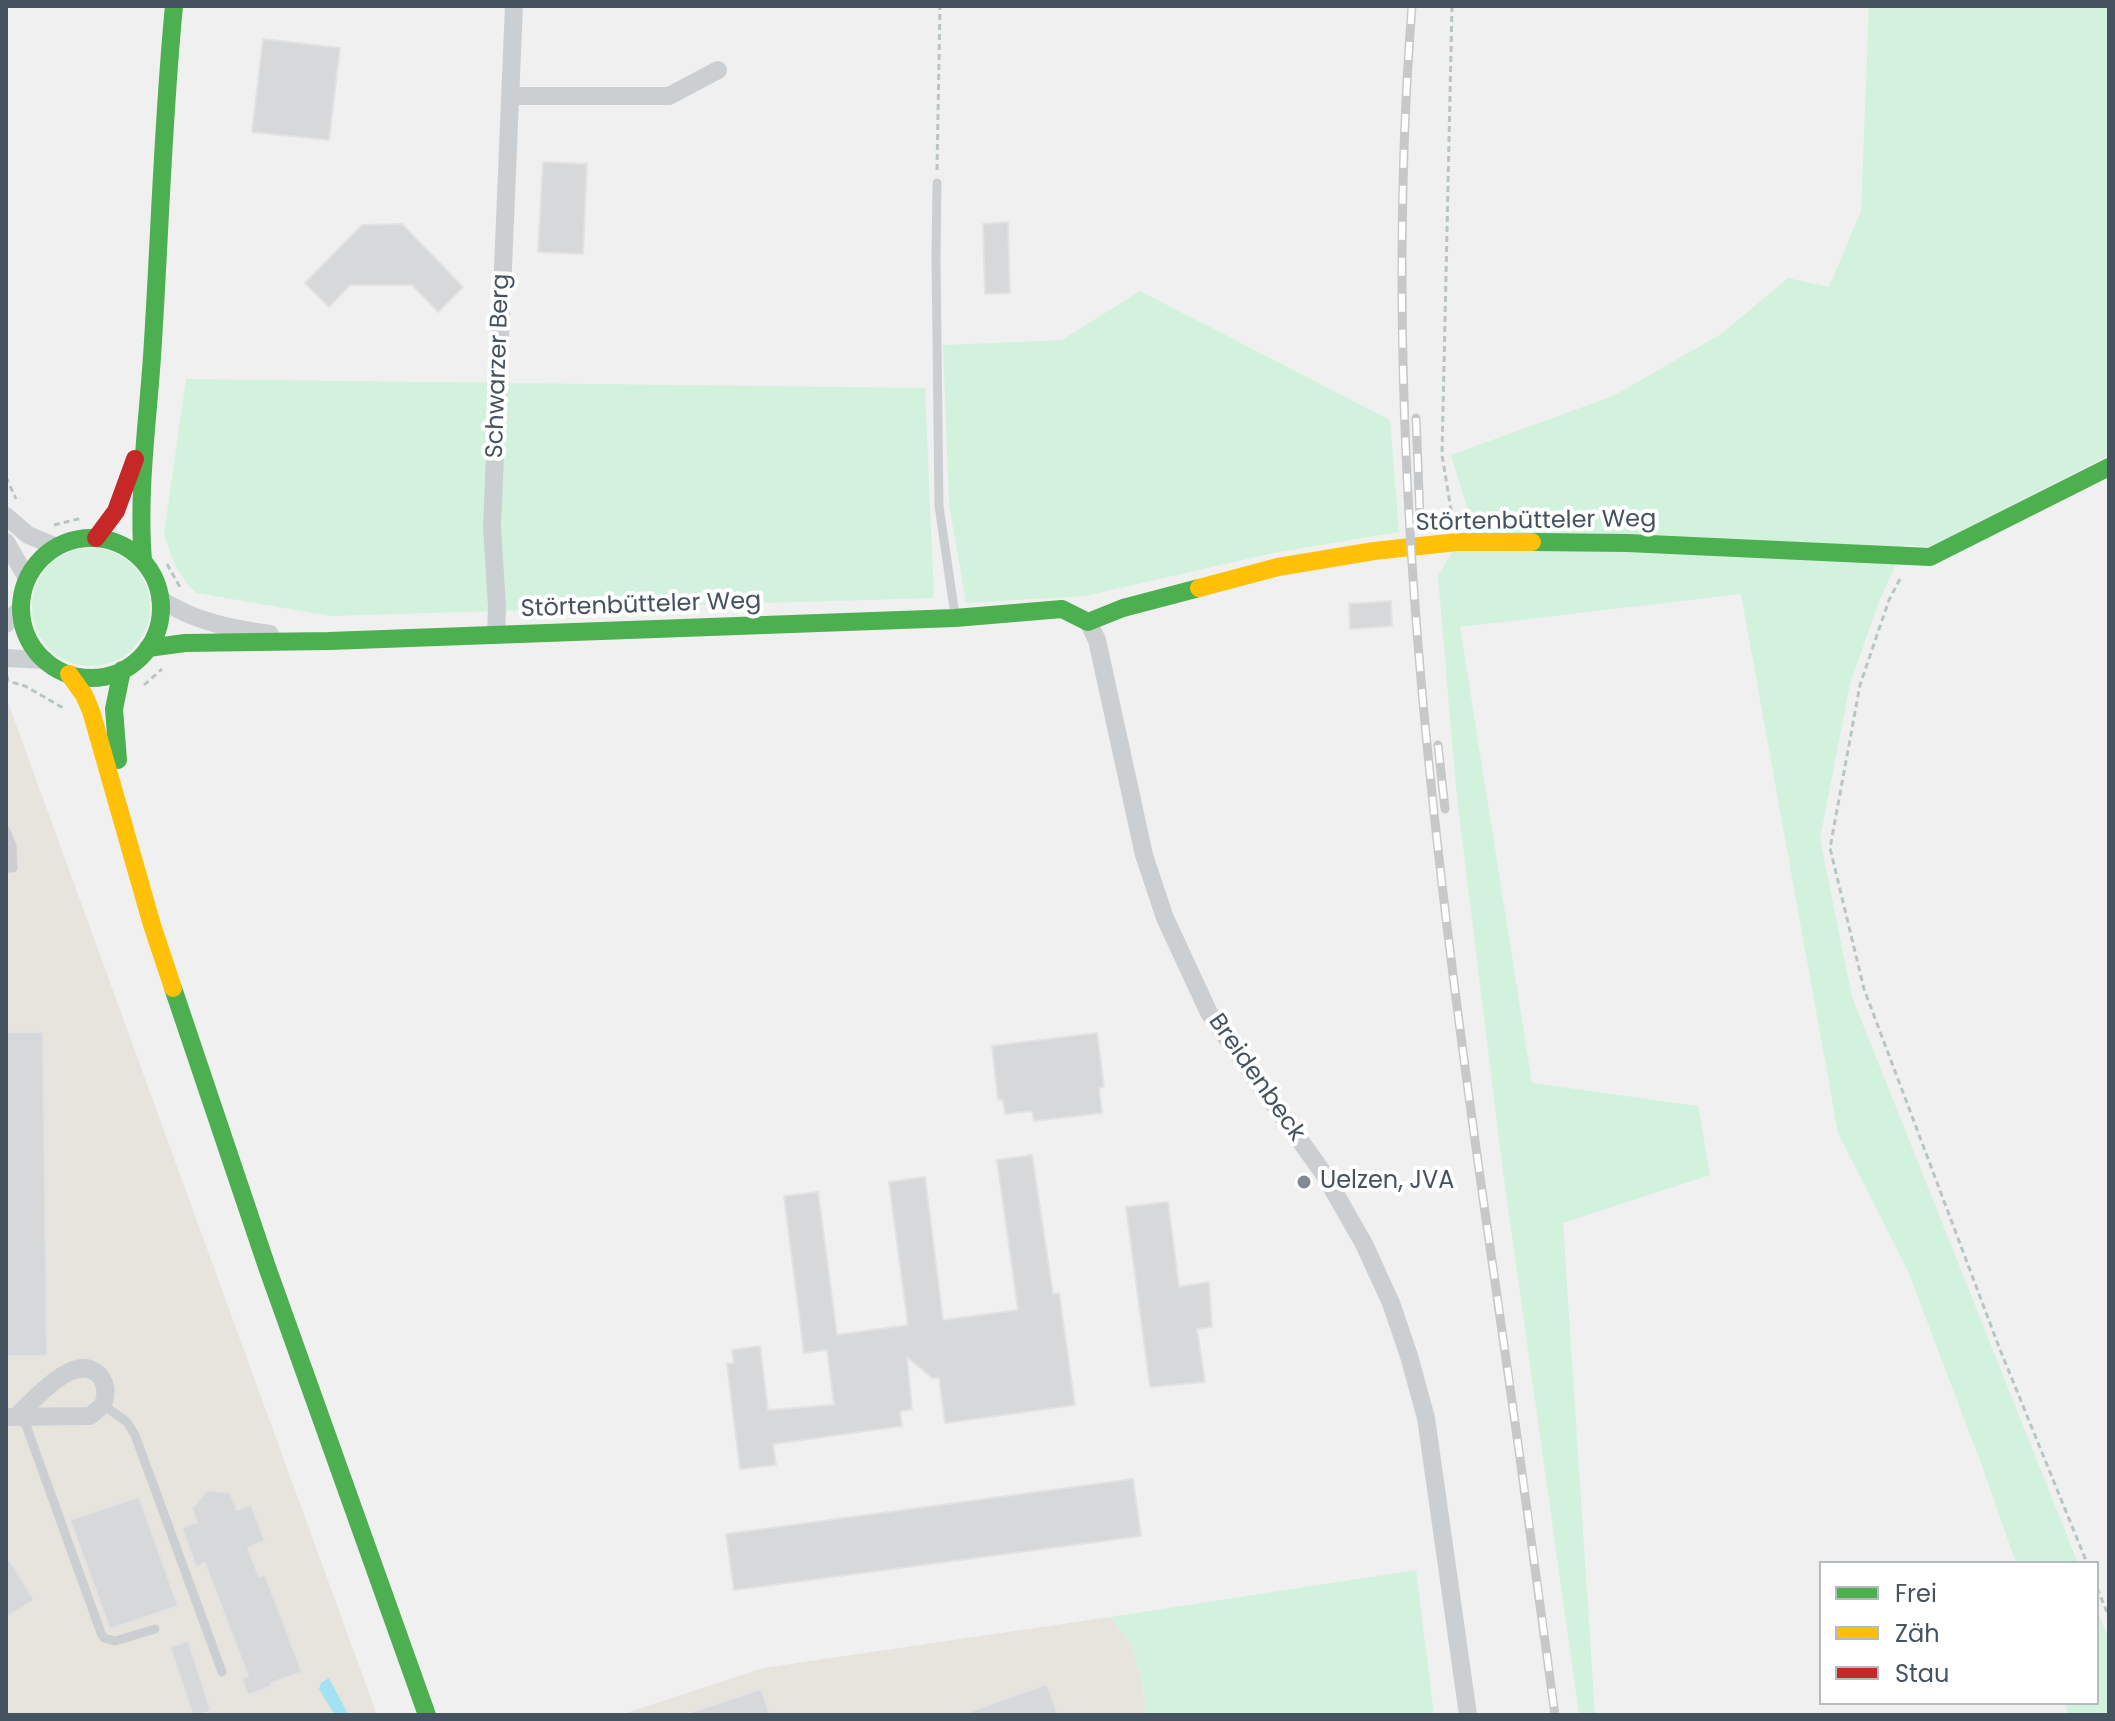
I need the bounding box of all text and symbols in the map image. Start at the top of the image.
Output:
street label: Schwarzer Berg [481,273,517,459]
street label: Störtenbütteler Weg [1415,506,1657,538]
street label: Störtenbütteler Weg [520,587,762,625]
street label: Breidenbeck [1201,1009,1311,1147]
place label: Uelzen, JVA [1320,1168,1454,1196]
marker: Uelzen, JVA [1295,1173,1313,1191]
legend [1819,1561,2099,1705]
text: Frei [1895,1577,1937,1610]
text: Zäh [1895,1617,1940,1650]
text: Stau [1895,1657,1949,1690]

